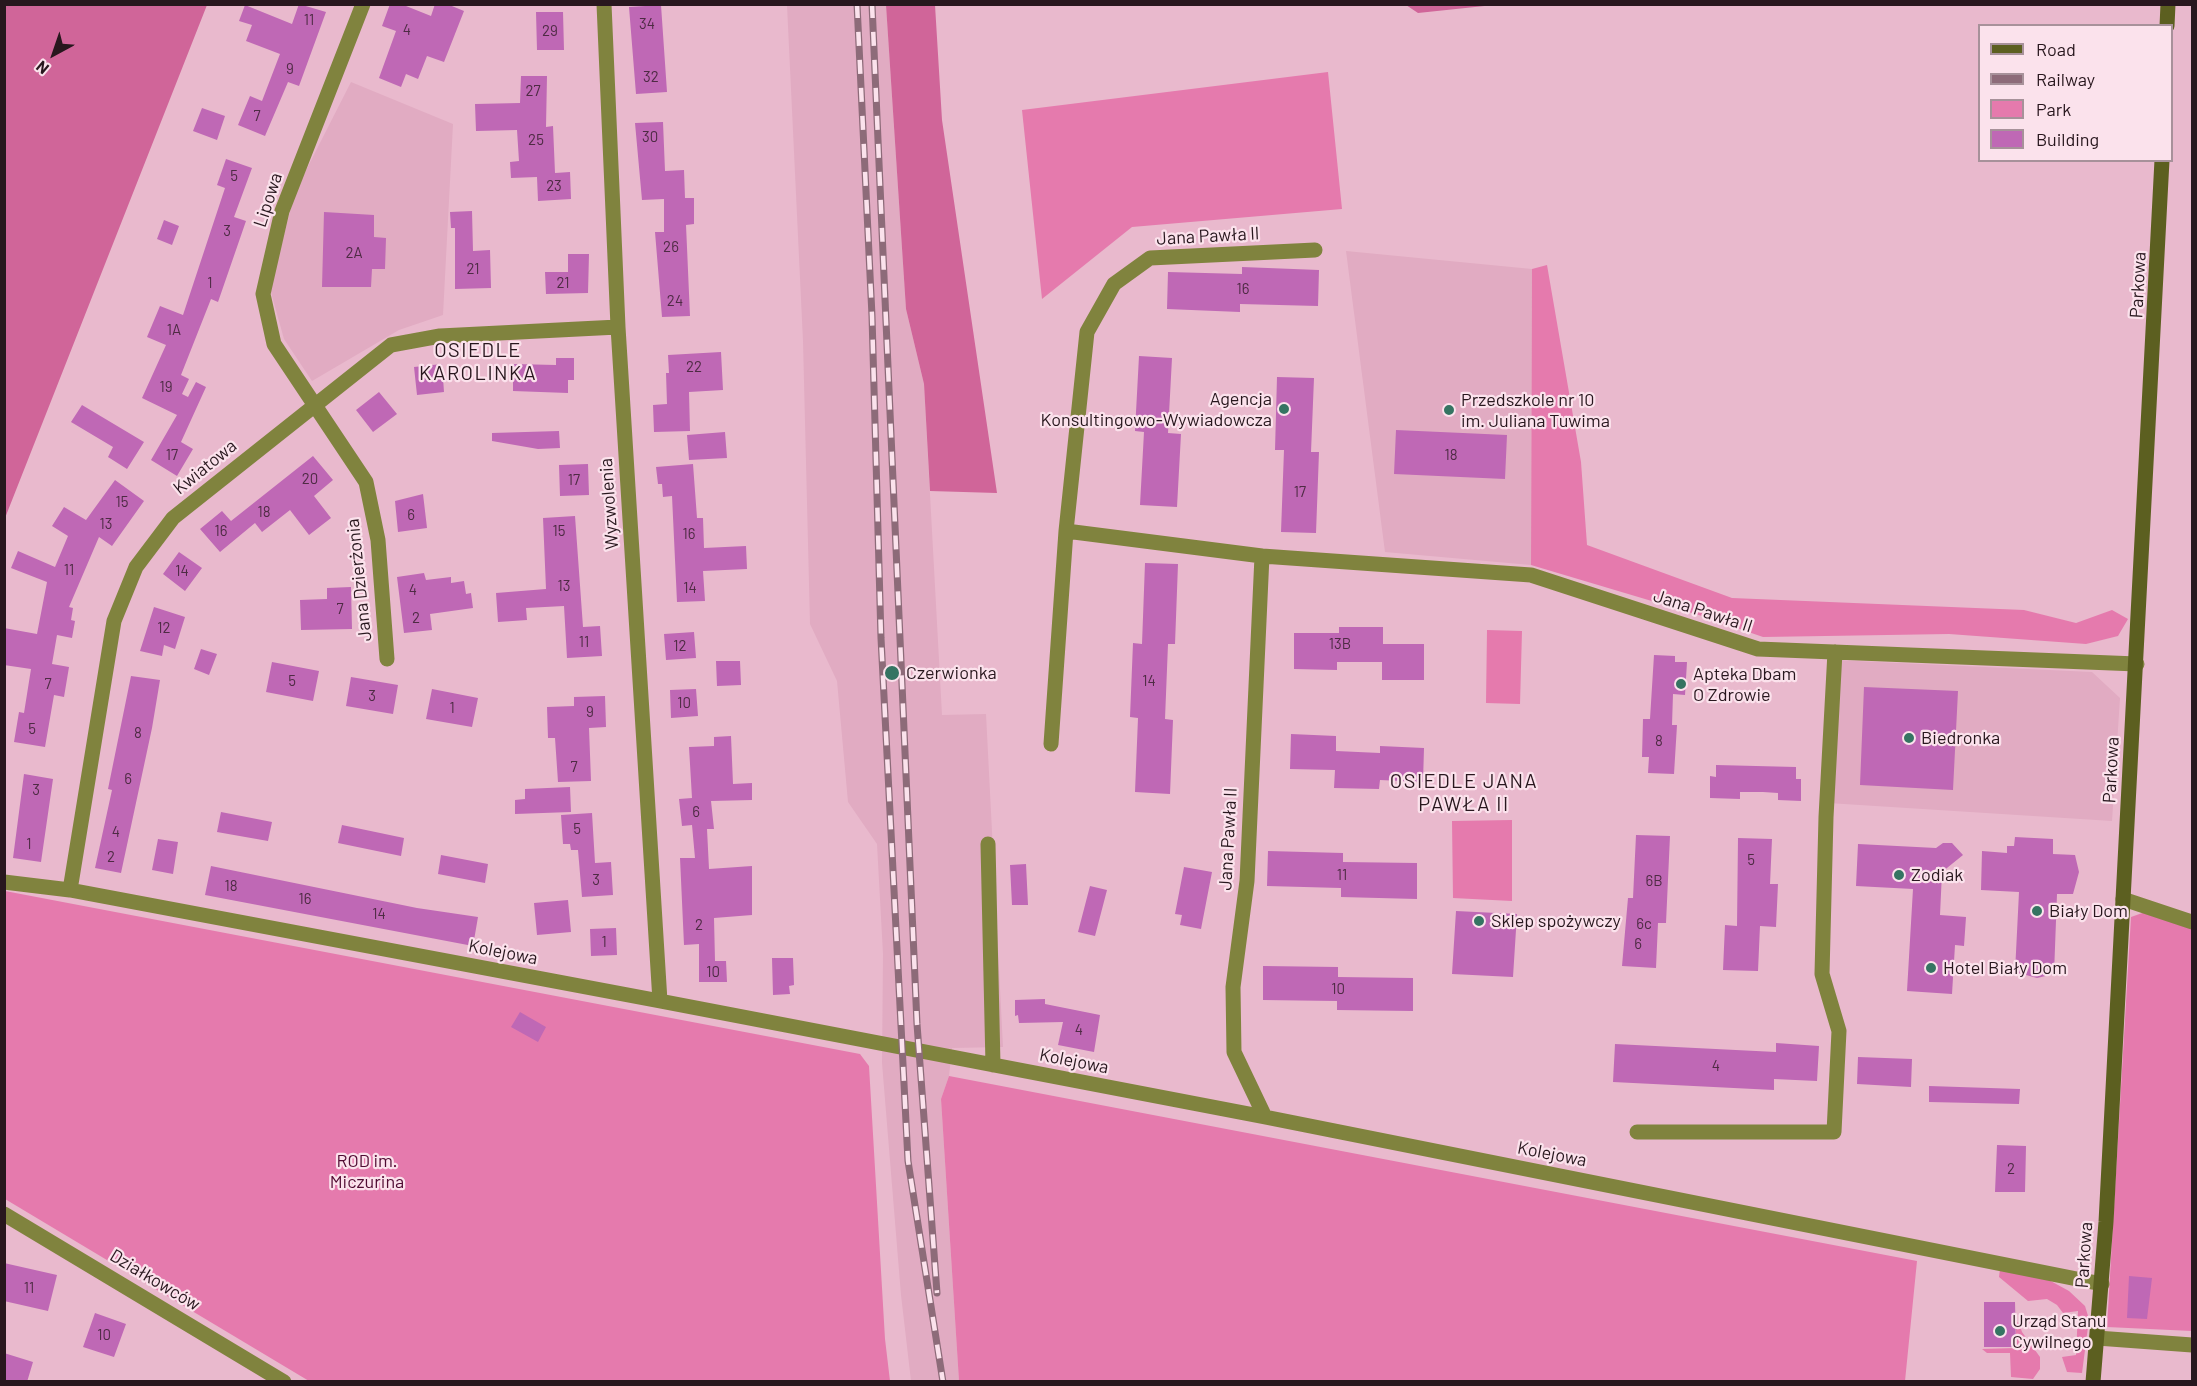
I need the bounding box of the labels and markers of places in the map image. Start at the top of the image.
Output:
place label: Agencja Konsultingowo-Wywiadowcza [1041,388,1272,430]
place label: Przedszkole nr 10 im. Juliana Tuwima [1461,389,1610,432]
marker: Agencja Konsultingowo-Wywiadowcza [1277,402,1291,416]
marker: Przedszkole nr 10 im. Juliana Tuwima [1442,403,1456,417]
place label: Czerwionka [906,662,997,684]
place label: Apteka Dbam O Zdrowie [1693,663,1796,706]
marker: Czerwionka [883,664,901,682]
marker: Apteka Dbam O Zdrowie [1674,677,1688,691]
place label: Biedronka [1921,727,2000,749]
marker: Biedronka [1902,731,1916,745]
place label: Zodiak [1911,864,1963,886]
marker: Zodiak [1892,868,1906,882]
place label: Biały Dom [2049,900,2128,922]
marker: Biały Dom [2030,904,2044,918]
place label: Sklep spożywczy [1491,910,1621,932]
marker: Sklep spożywczy [1472,914,1486,928]
place label: Hotel Biały Dom [1943,957,2067,979]
marker: Hotel Biały Dom [1924,961,1938,975]
place label: Urząd Stanu Cywilnego [2012,1310,2106,1352]
marker: Urząd Stanu Cywilnego [1993,1324,2007,1338]

